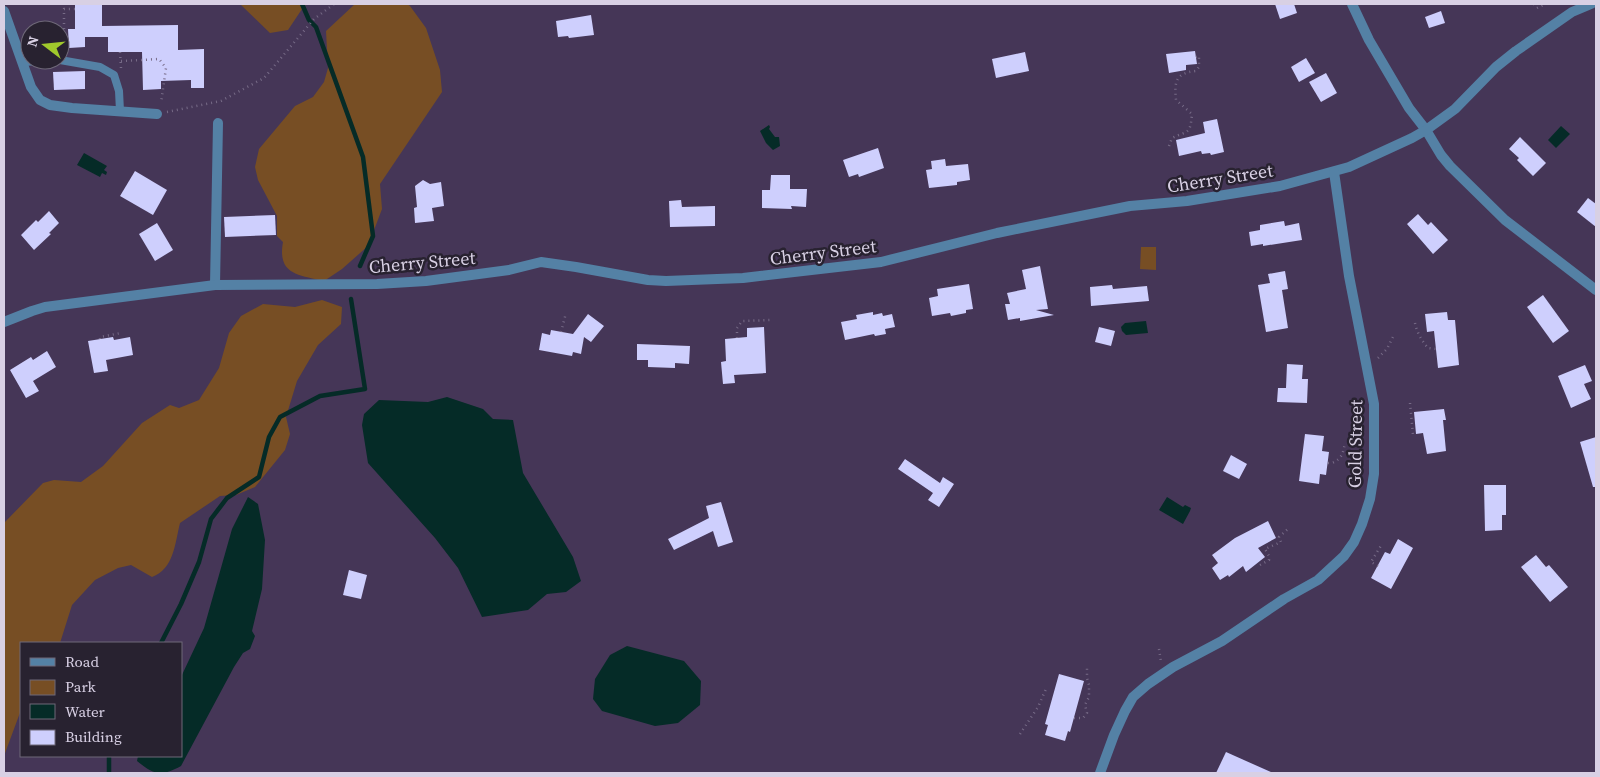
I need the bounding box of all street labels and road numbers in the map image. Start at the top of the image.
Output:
street label: Cherry Street [1165,157,1275,199]
street label: Cherry Street [769,233,878,271]
street label: Cherry Street [368,245,476,279]
street label: Gold Street [1342,400,1368,488]

